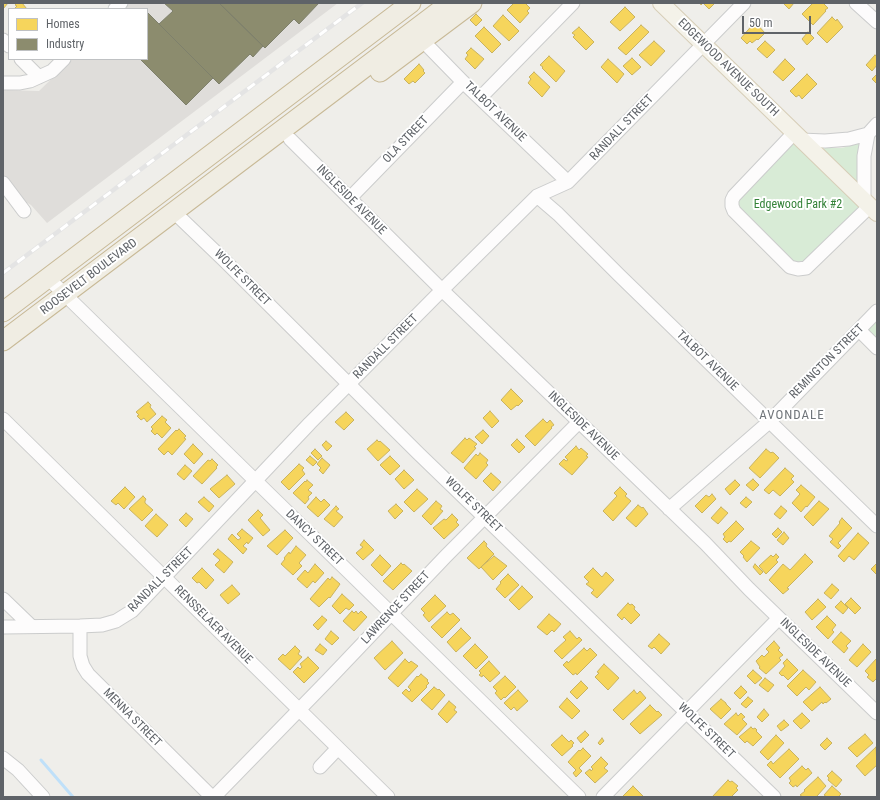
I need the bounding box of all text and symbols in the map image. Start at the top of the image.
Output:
legend [8,8,148,60]
scale bar [744,8,813,34]
street label: EDGEWOOD AVENUE SOUTH [674,16,782,120]
text: 50 m [749,16,773,30]
text: Homes [46,17,80,31]
text: Industry [46,37,84,51]
street label: TALBOT AVENUE [461,79,529,145]
street label: RANDALL STREET [587,92,657,164]
street label: OLA STREET [380,113,432,167]
street label: INGLESIDE AVENUE [313,162,389,238]
park label: Edgewood Park #2 [754,198,842,212]
street label: ROOSEVELT BOULEVARD [38,236,140,318]
street label: WOLFE STREET [211,247,273,309]
street label: RANDALL STREET [351,312,421,382]
street label: REMINGTON STREET [787,322,867,402]
street label: TALBOT AVENUE [673,328,741,394]
street label: INGLESIDE AVENUE [544,388,622,464]
district label: AVONDALE [759,408,825,424]
street label: WOLFE STREET [441,474,505,536]
street label: DANCY STREET [282,507,346,569]
street label: RANDALL STREET [126,545,196,615]
street label: LAWRENCE STREET [359,569,433,647]
street label: RENSSELAER AVENUE [171,583,255,667]
street label: INGLESIDE AVENUE [776,615,854,691]
street label: MENNA STREET [100,686,164,750]
street label: WOLFE STREET [674,700,738,762]

